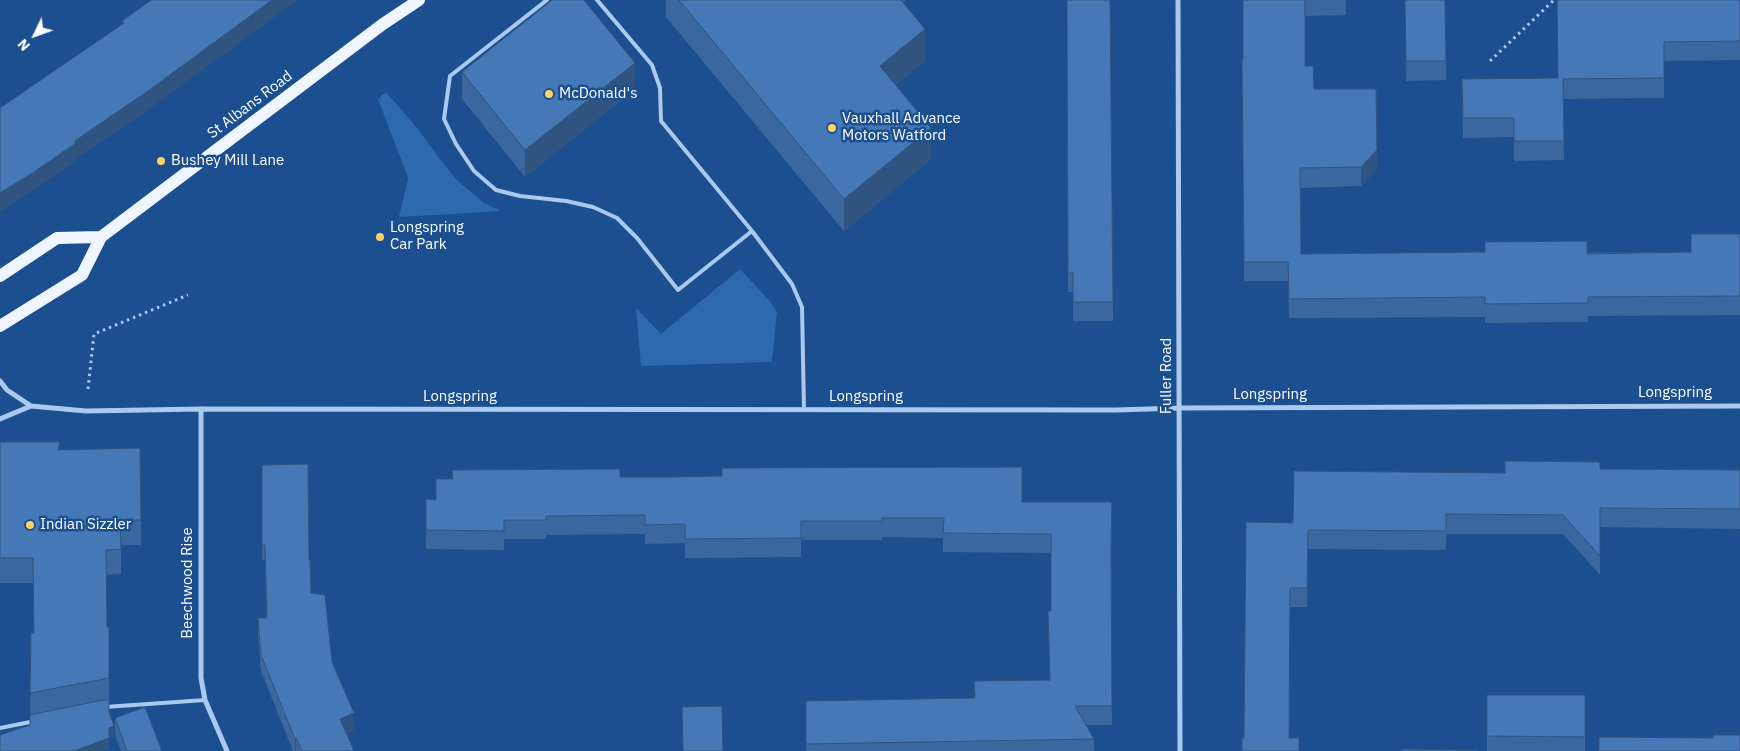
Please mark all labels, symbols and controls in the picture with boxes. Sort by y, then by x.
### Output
north arrow [10,10,60,60]
text: N [14,35,34,55]
street label: St Albans Road [204,67,296,143]
place label: McDonald's [559,85,637,103]
marker: McDonald's [543,88,555,100]
place label: Vauxhall Advance Motors Watford [842,110,961,145]
marker: Vauxhall Advance Motors Watford [826,122,838,134]
place label: Bushey Mill Lane [171,152,284,170]
marker: Bushey Mill Lane [155,155,167,167]
place label: Longspring Car Park [390,219,464,254]
marker: Longspring Car Park [374,231,386,243]
street label: Fuller Road [1158,338,1176,414]
street label: Longspring [1638,384,1712,402]
street label: Longspring [1233,386,1307,404]
street label: Longspring [423,388,497,406]
street label: Longspring [829,388,903,406]
place label: Indian Sizzler [40,516,131,534]
marker: Indian Sizzler [24,519,36,531]
street label: Beechwood Rise [179,527,197,639]

